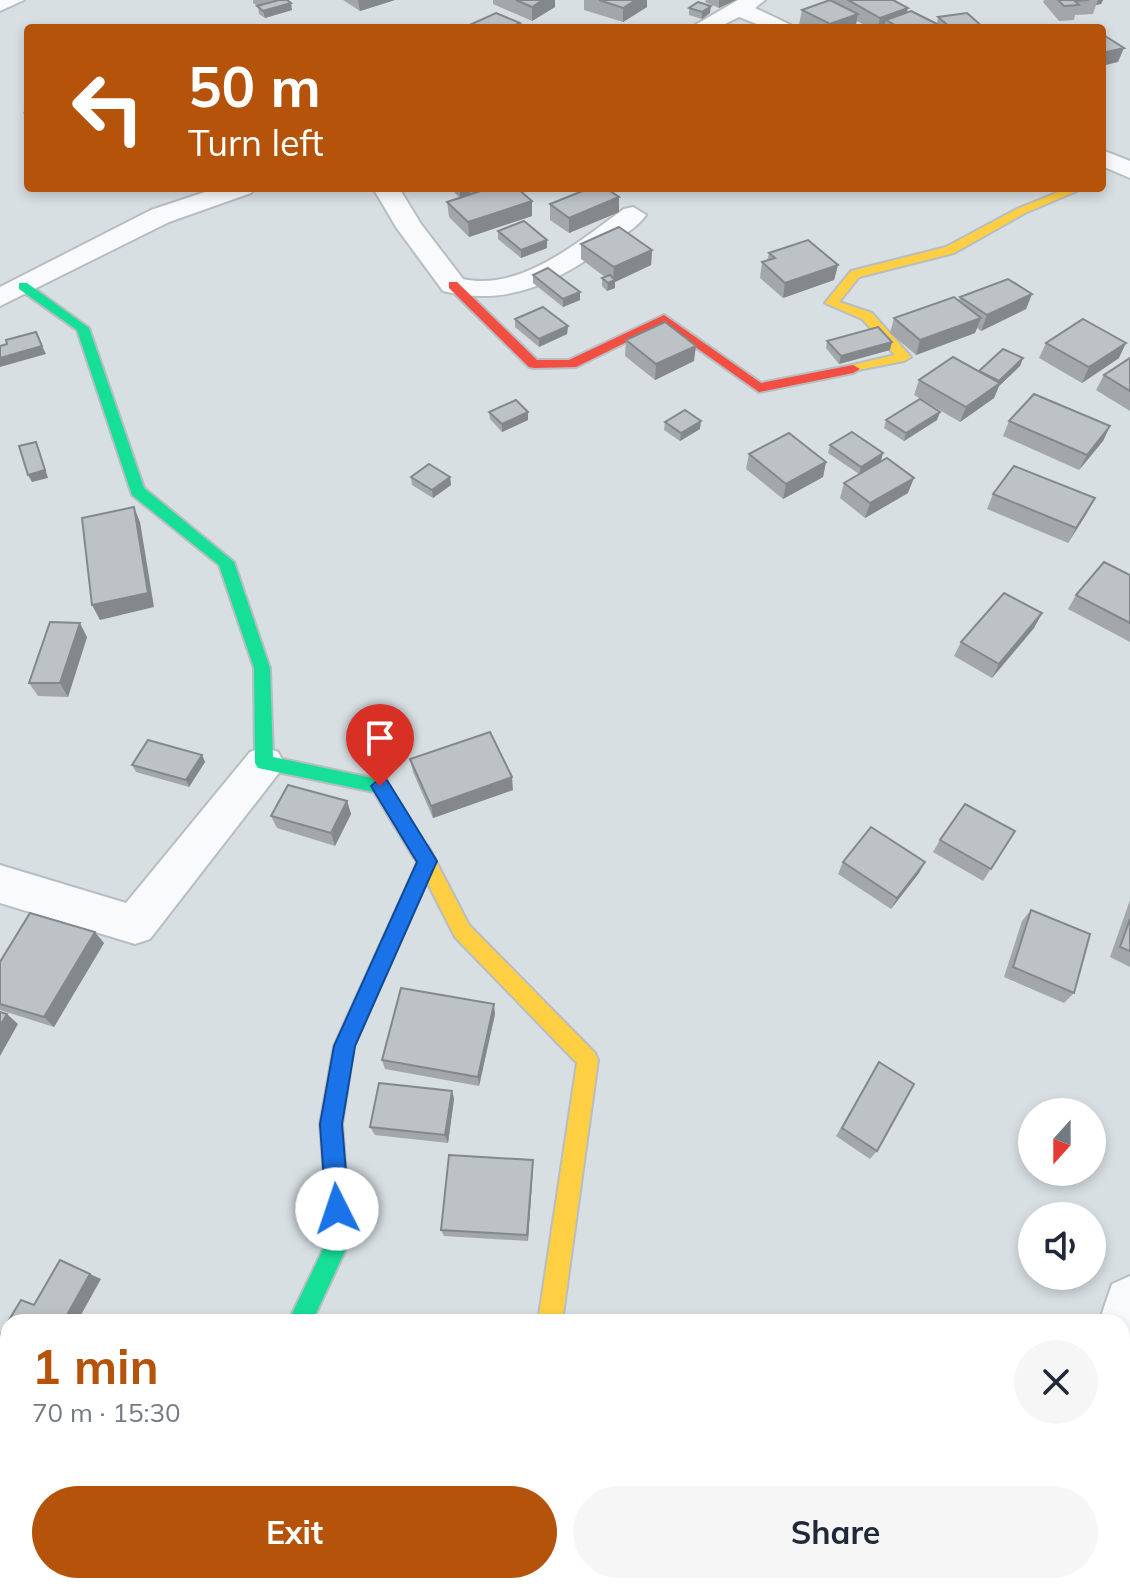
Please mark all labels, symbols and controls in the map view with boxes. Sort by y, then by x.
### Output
text: 50 m [188,51,321,121]
icon: left [56,56,160,160]
text: Turn left [188,120,324,165]
pin [346,704,414,786]
icon: arrive [358,716,402,760]
north arrow [1018,1098,1106,1186]
map controls [1018,1098,1106,1290]
position arrow [295,1167,379,1251]
button: sound [1018,1202,1106,1290]
text: 1 min [32,1336,159,1396]
button: close [1014,1340,1098,1424]
text: 70 m · 15:30 [32,1396,181,1429]
button: Exit [32,1486,557,1578]
button: Share [573,1486,1098,1578]

